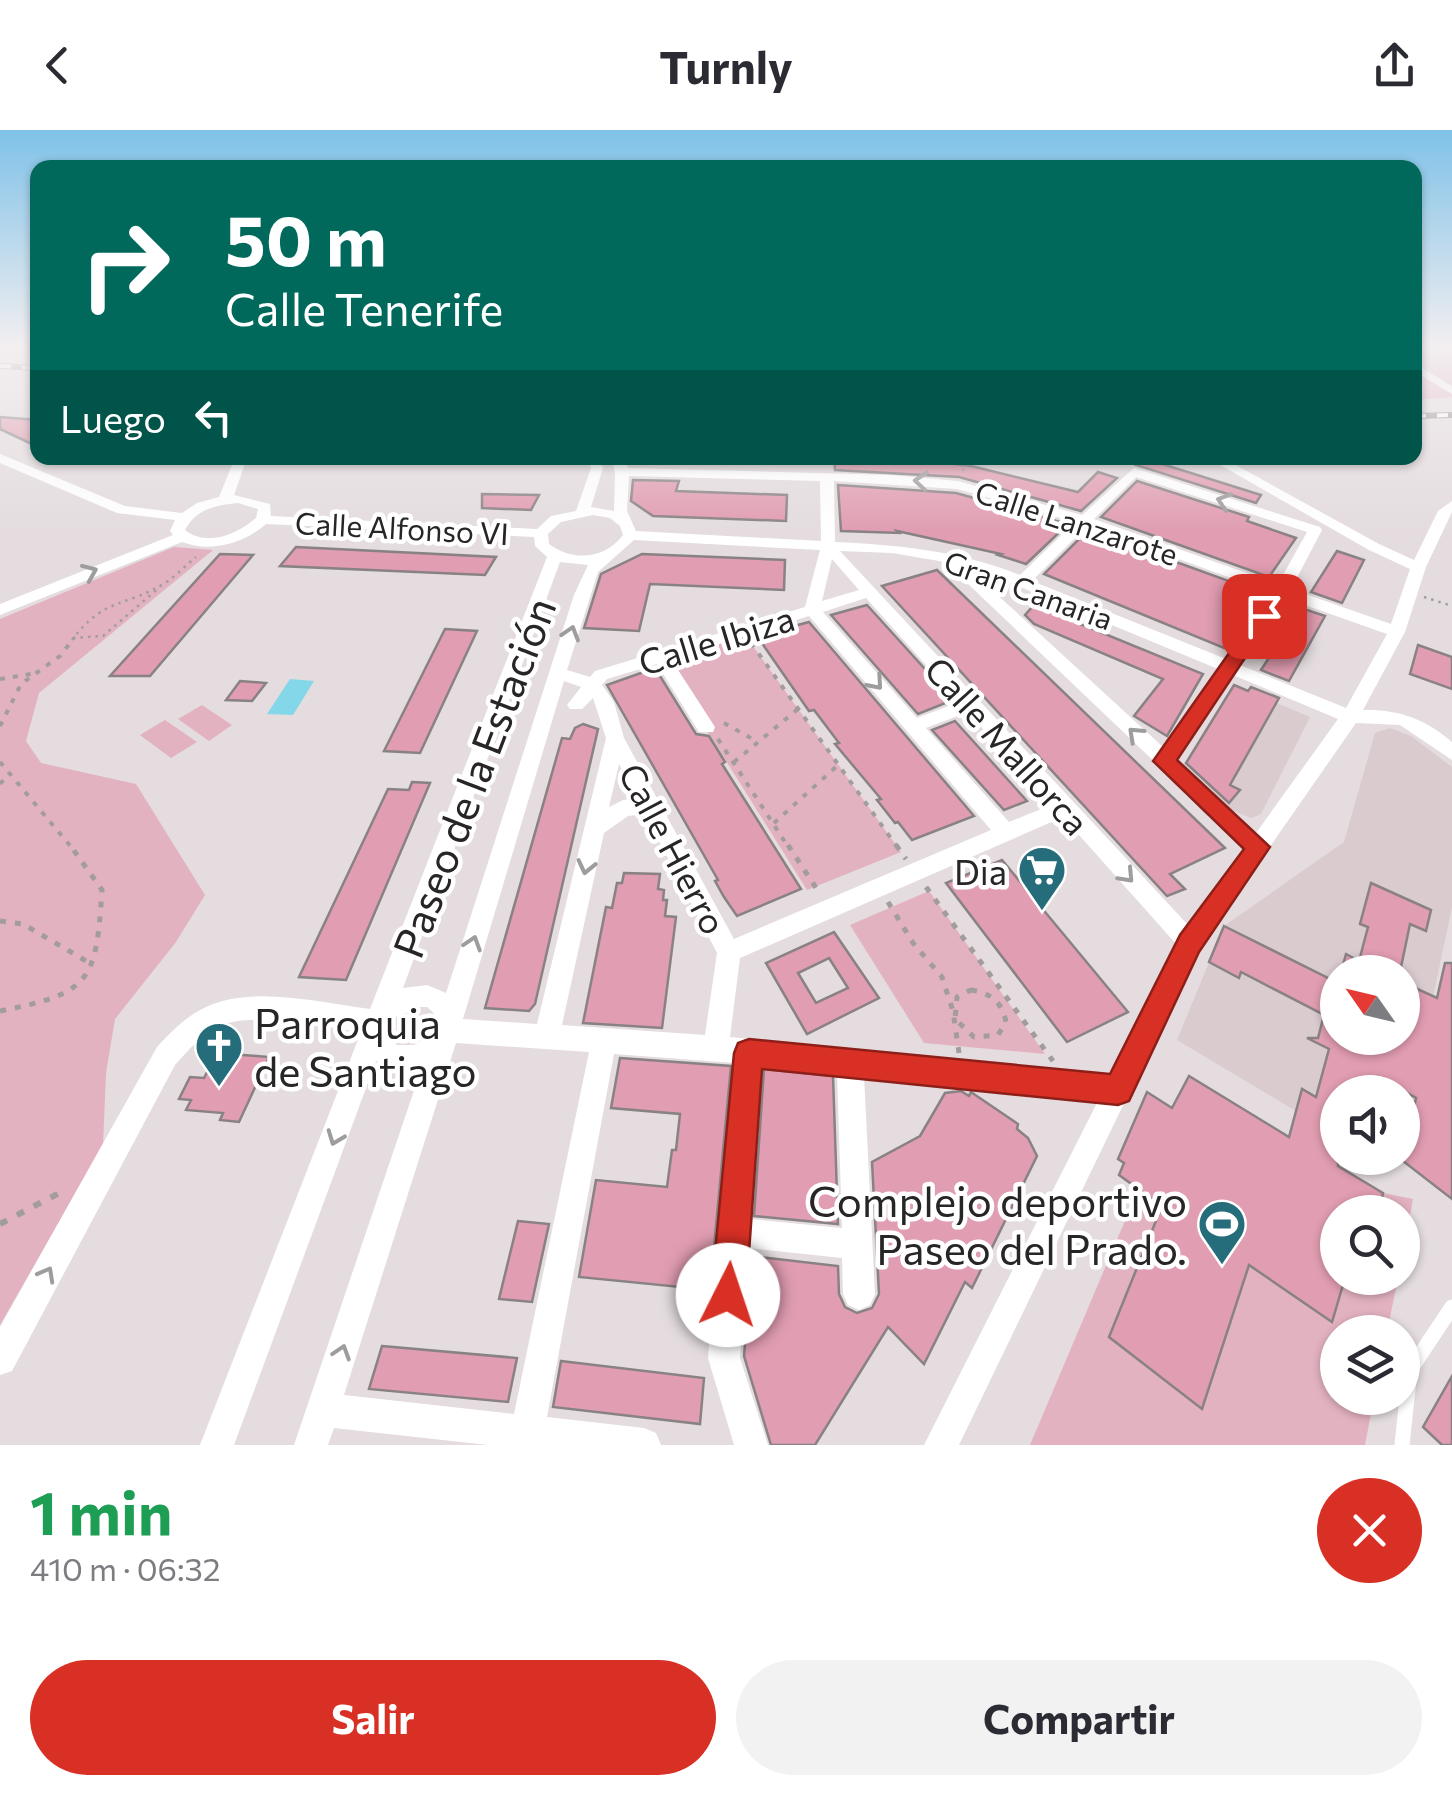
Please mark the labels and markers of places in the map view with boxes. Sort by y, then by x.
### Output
pin [1222,574,1307,659]
supermarket icon: Dia [1016,844,1068,912]
place label: Dia [954,849,1007,892]
place label: Parroquia de Santiago [254,996,477,1096]
church icon: Parroquia de Santiago [193,1020,245,1088]
place label: Complejo deportivo Paseo del Prado. [808,1174,1187,1274]
sports icon: Complejo deportivo Paseo del Prado. [1196,1198,1248,1266]

